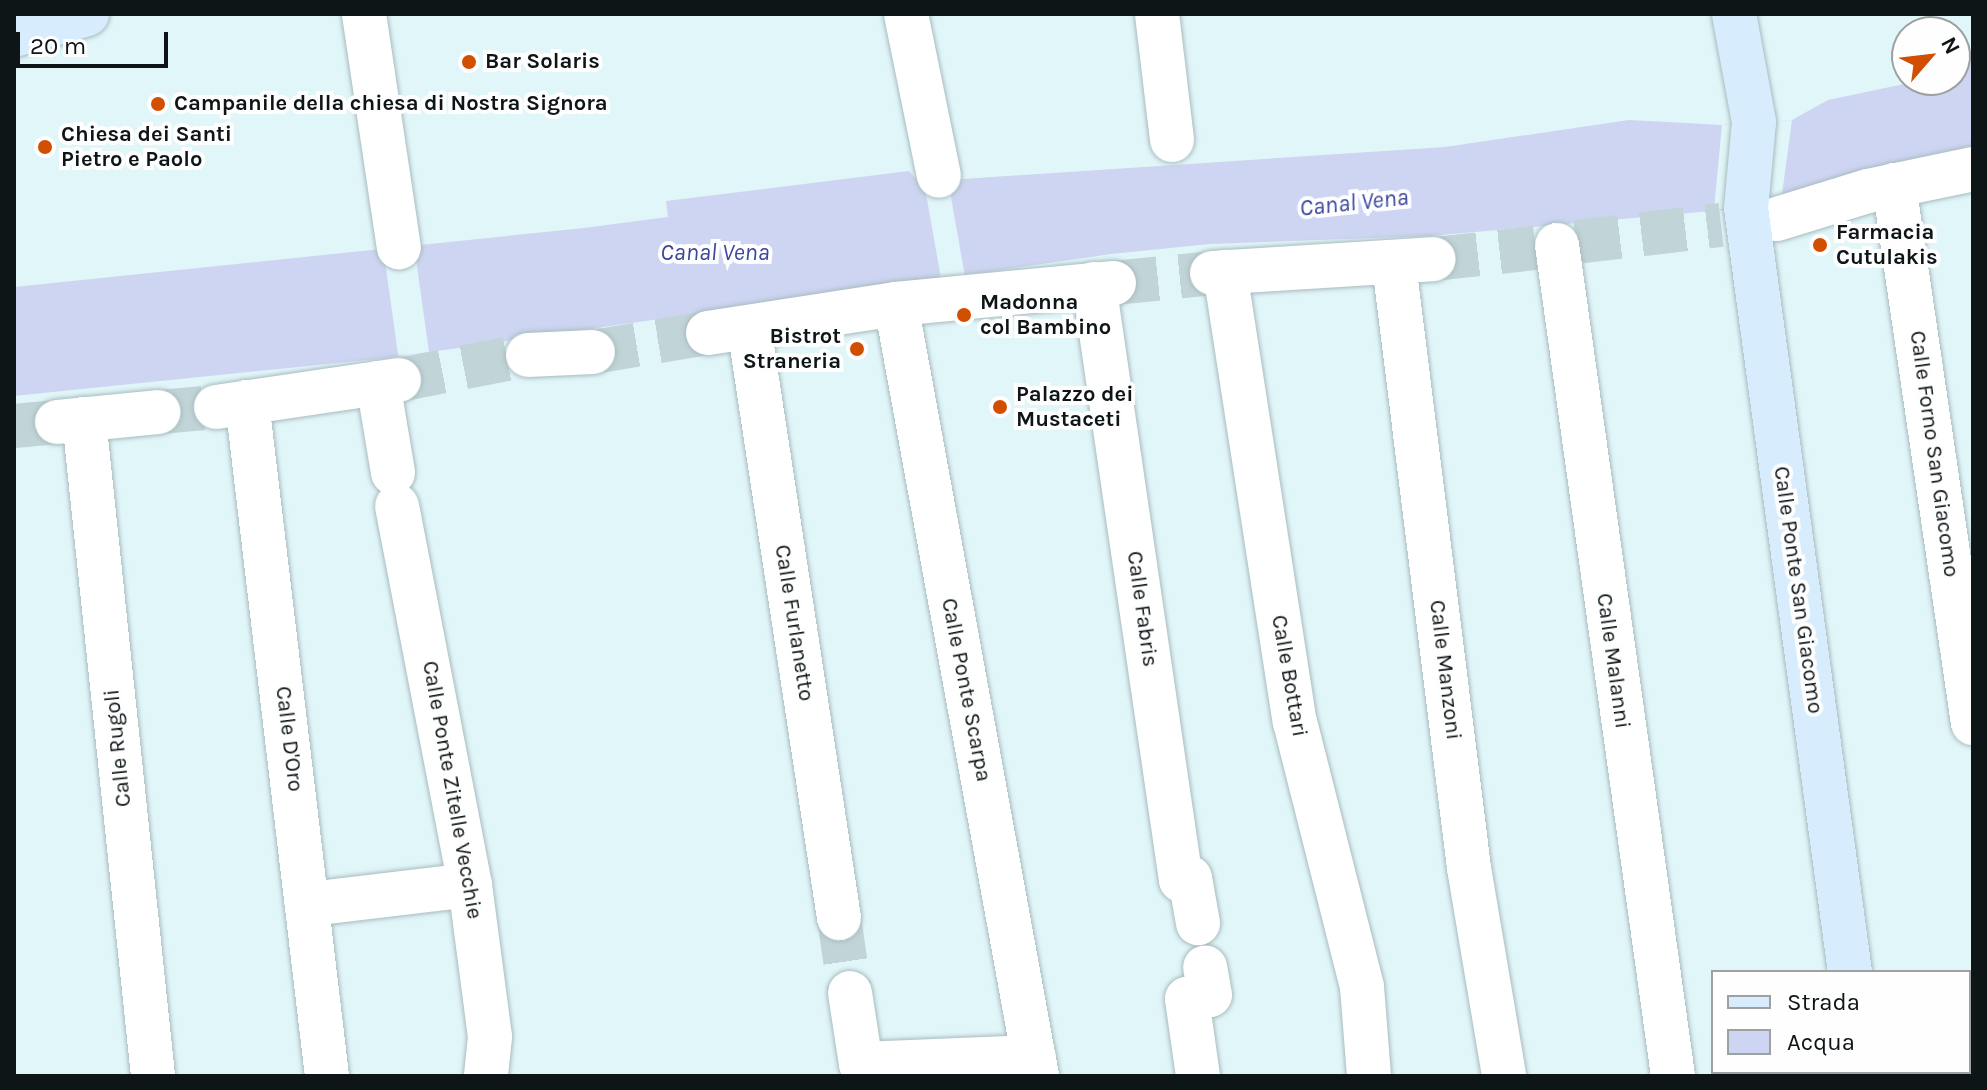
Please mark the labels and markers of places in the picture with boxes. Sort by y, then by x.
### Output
place label: Bar Solaris [485,49,600,75]
marker: Bar Solaris [460,53,478,71]
place label: Campanile della chiesa di Nostra Signora [174,91,608,117]
marker: Campanile della chiesa di Nostra Signora [149,95,167,113]
place label: Chiesa dei Santi Pietro e Paolo [61,121,232,172]
marker: Chiesa dei Santi Pietro e Paolo [36,138,54,156]
place label: Farmacia Cutulakis [1836,219,1938,270]
marker: Farmacia Cutulakis [1811,236,1829,254]
place label: Madonna col Bambino [980,289,1111,340]
marker: Madonna col Bambino [955,306,973,324]
place label: Bistrot Straneria [743,323,841,374]
marker: Bistrot Straneria [848,340,866,358]
place label: Palazzo dei Mustaceti [1016,381,1133,432]
marker: Palazzo dei Mustaceti [991,398,1009,416]

